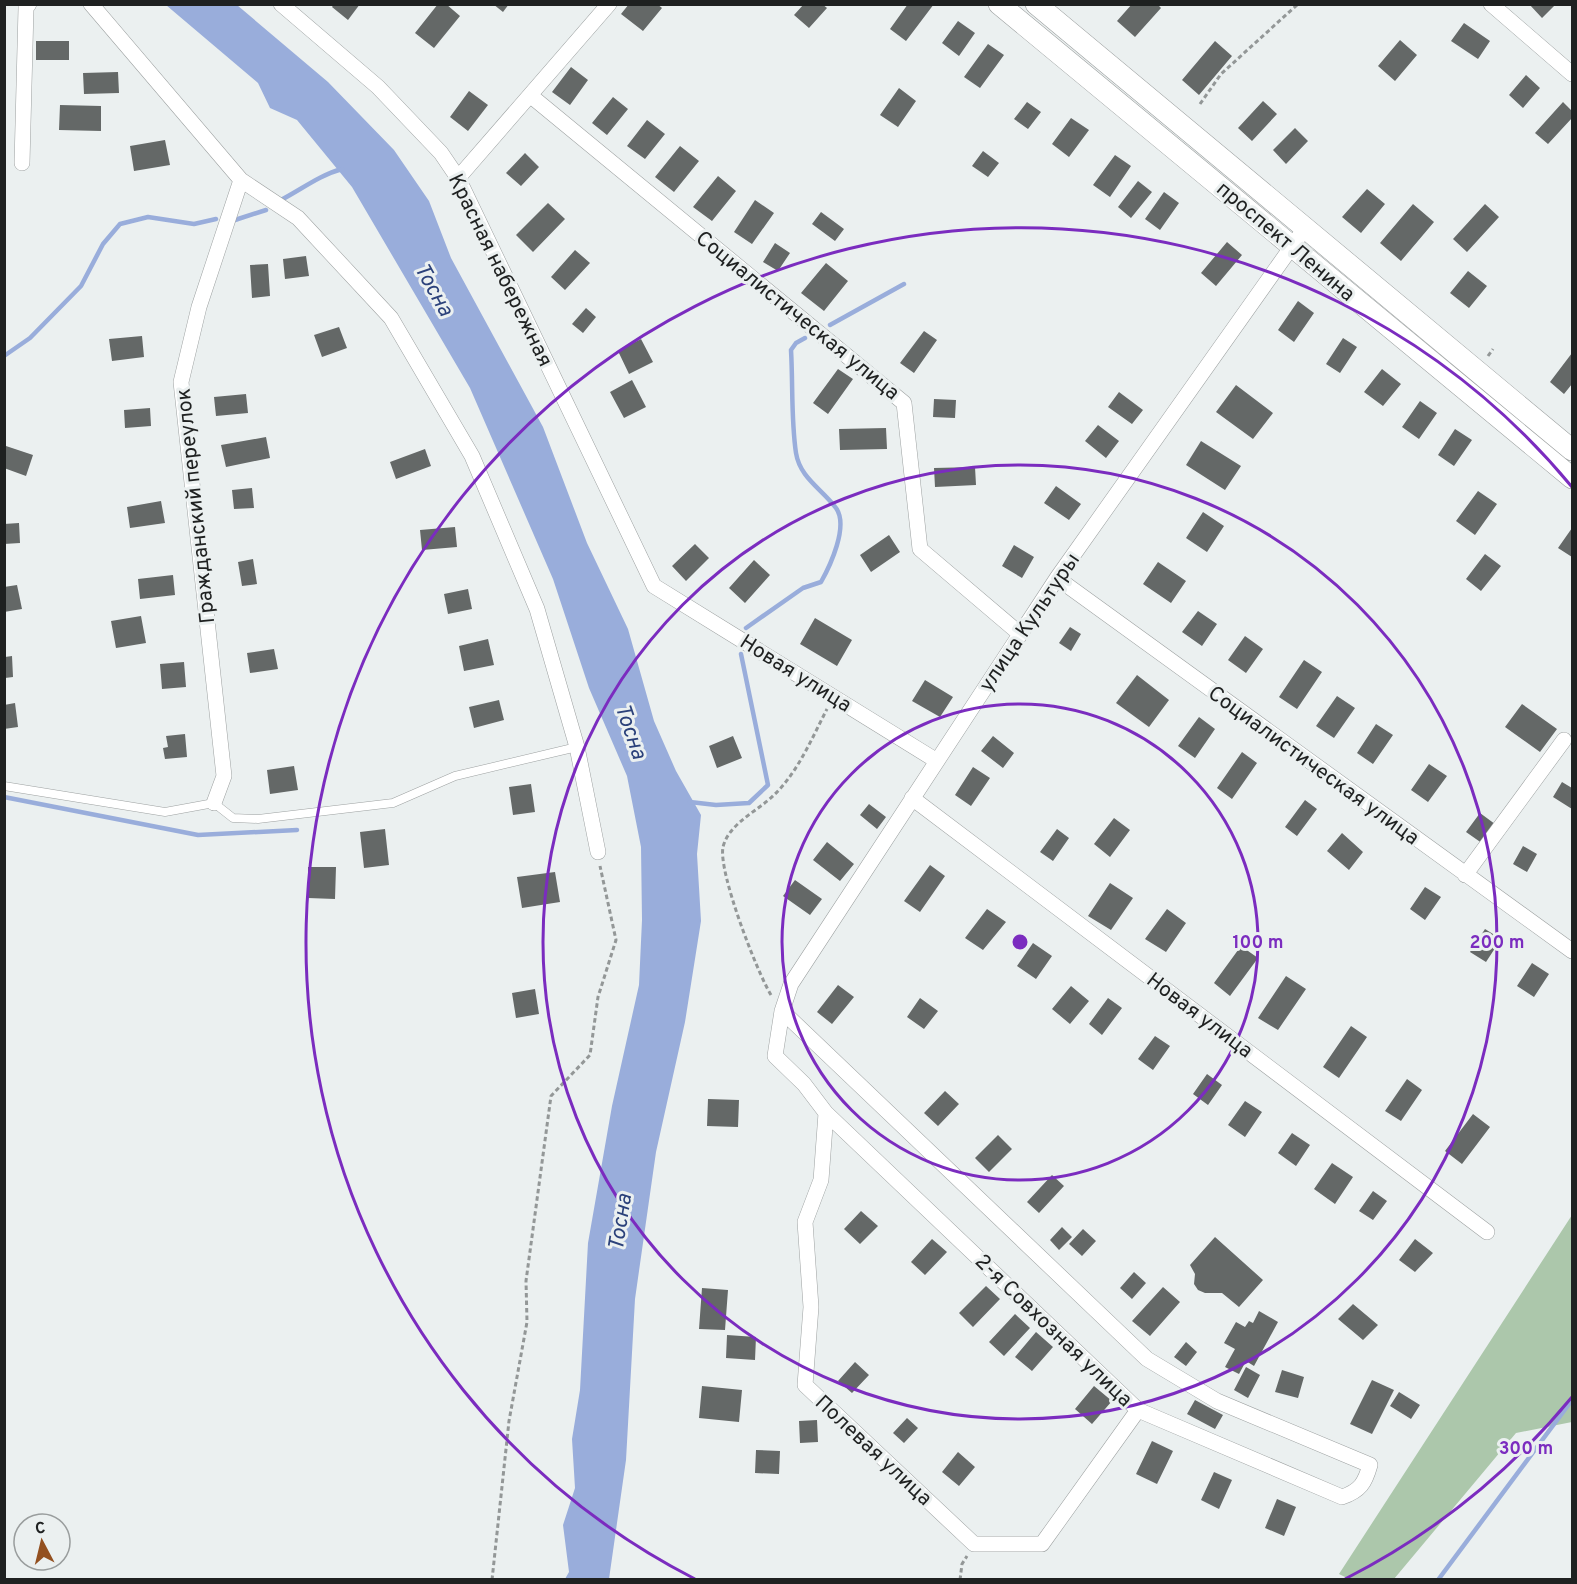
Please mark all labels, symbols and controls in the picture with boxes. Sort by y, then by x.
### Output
street label: Красная набережная [441,170,558,372]
street label: проспект Ленина [1210,176,1360,308]
street label: Социалистическая улица [689,225,905,407]
water label: Тосна [407,259,459,322]
street label: Гражданский переулок [171,387,222,625]
street label: улица Культуры [974,548,1087,698]
street label: Новая улица [734,629,856,719]
street label: Социалистическая улица [1202,680,1424,852]
water label: Тосна [608,700,652,764]
centre of rings [1010,932,1030,952]
text: 100 m [1232,932,1284,955]
text: 200 m [1469,932,1525,955]
street label: Новая улица [1140,967,1258,1065]
water label: Тосна [604,1191,639,1253]
street label: 2-я Совхозная улица [968,1249,1138,1413]
street label: Полевая улица [809,1390,937,1512]
text: 300 m [1499,1438,1553,1461]
north arrow [12,1512,72,1572]
text: С [34,1519,47,1540]

